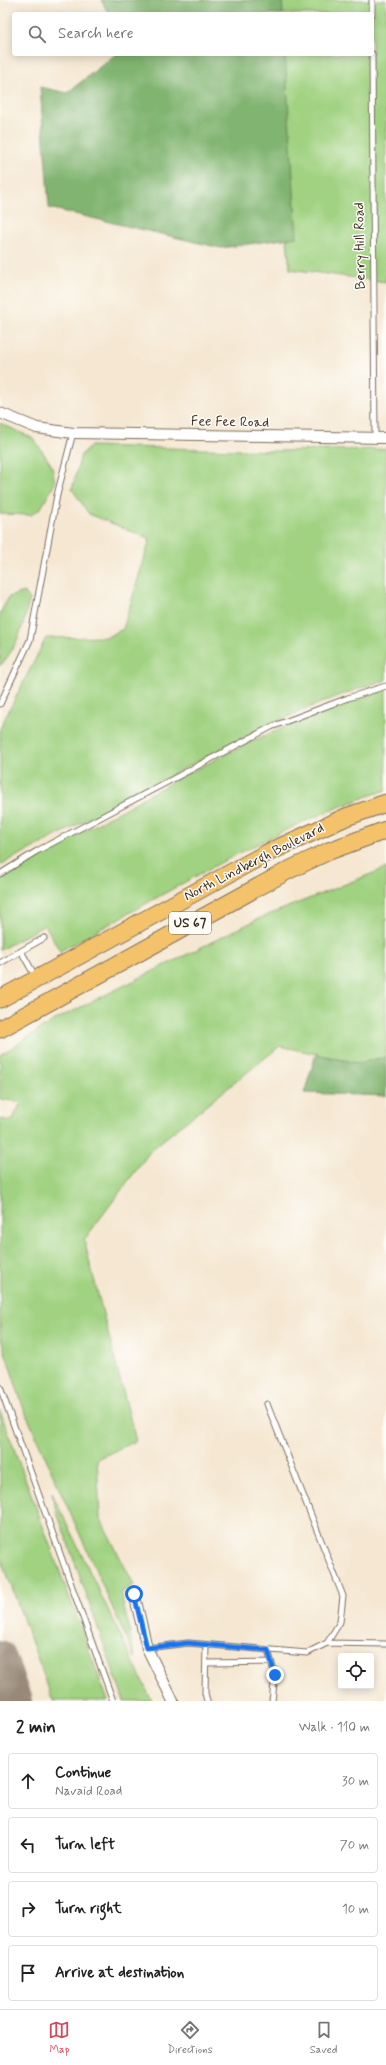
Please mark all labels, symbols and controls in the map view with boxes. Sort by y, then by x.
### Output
search box [12,12,374,56]
icon: search [26,23,48,45]
text: Search here [58,24,134,44]
street label: Berry Hill Road [350,202,370,290]
street label: Fee Fee Road [191,412,269,432]
street label: North Lindbergh Boulevard [181,819,328,907]
road number: US 67 [169,912,211,934]
route start [125,1585,143,1603]
map controls [338,1653,374,1689]
button: locate [338,1653,374,1689]
route end [266,1666,284,1684]
text: 2 min [16,1716,56,1738]
text: Walk · 110 m [299,1719,370,1736]
text: Continue [55,1763,111,1783]
icon: ahead [17,1770,39,1792]
text: 30 m [342,1773,369,1790]
text: Navaid Road [55,1783,122,1800]
icon: left [17,1834,39,1856]
text: Turn left [55,1835,115,1855]
text: 70 m [340,1837,369,1854]
icon: right [17,1898,39,1920]
text: Turn right [55,1899,122,1919]
text: 10 m [342,1901,369,1918]
icon: arrive [17,1962,39,1984]
text: Arrive at destination [55,1963,184,1983]
tab: Map [48,2019,70,2057]
tab: Directions [167,2019,213,2057]
tab: Saved [310,2019,337,2057]

